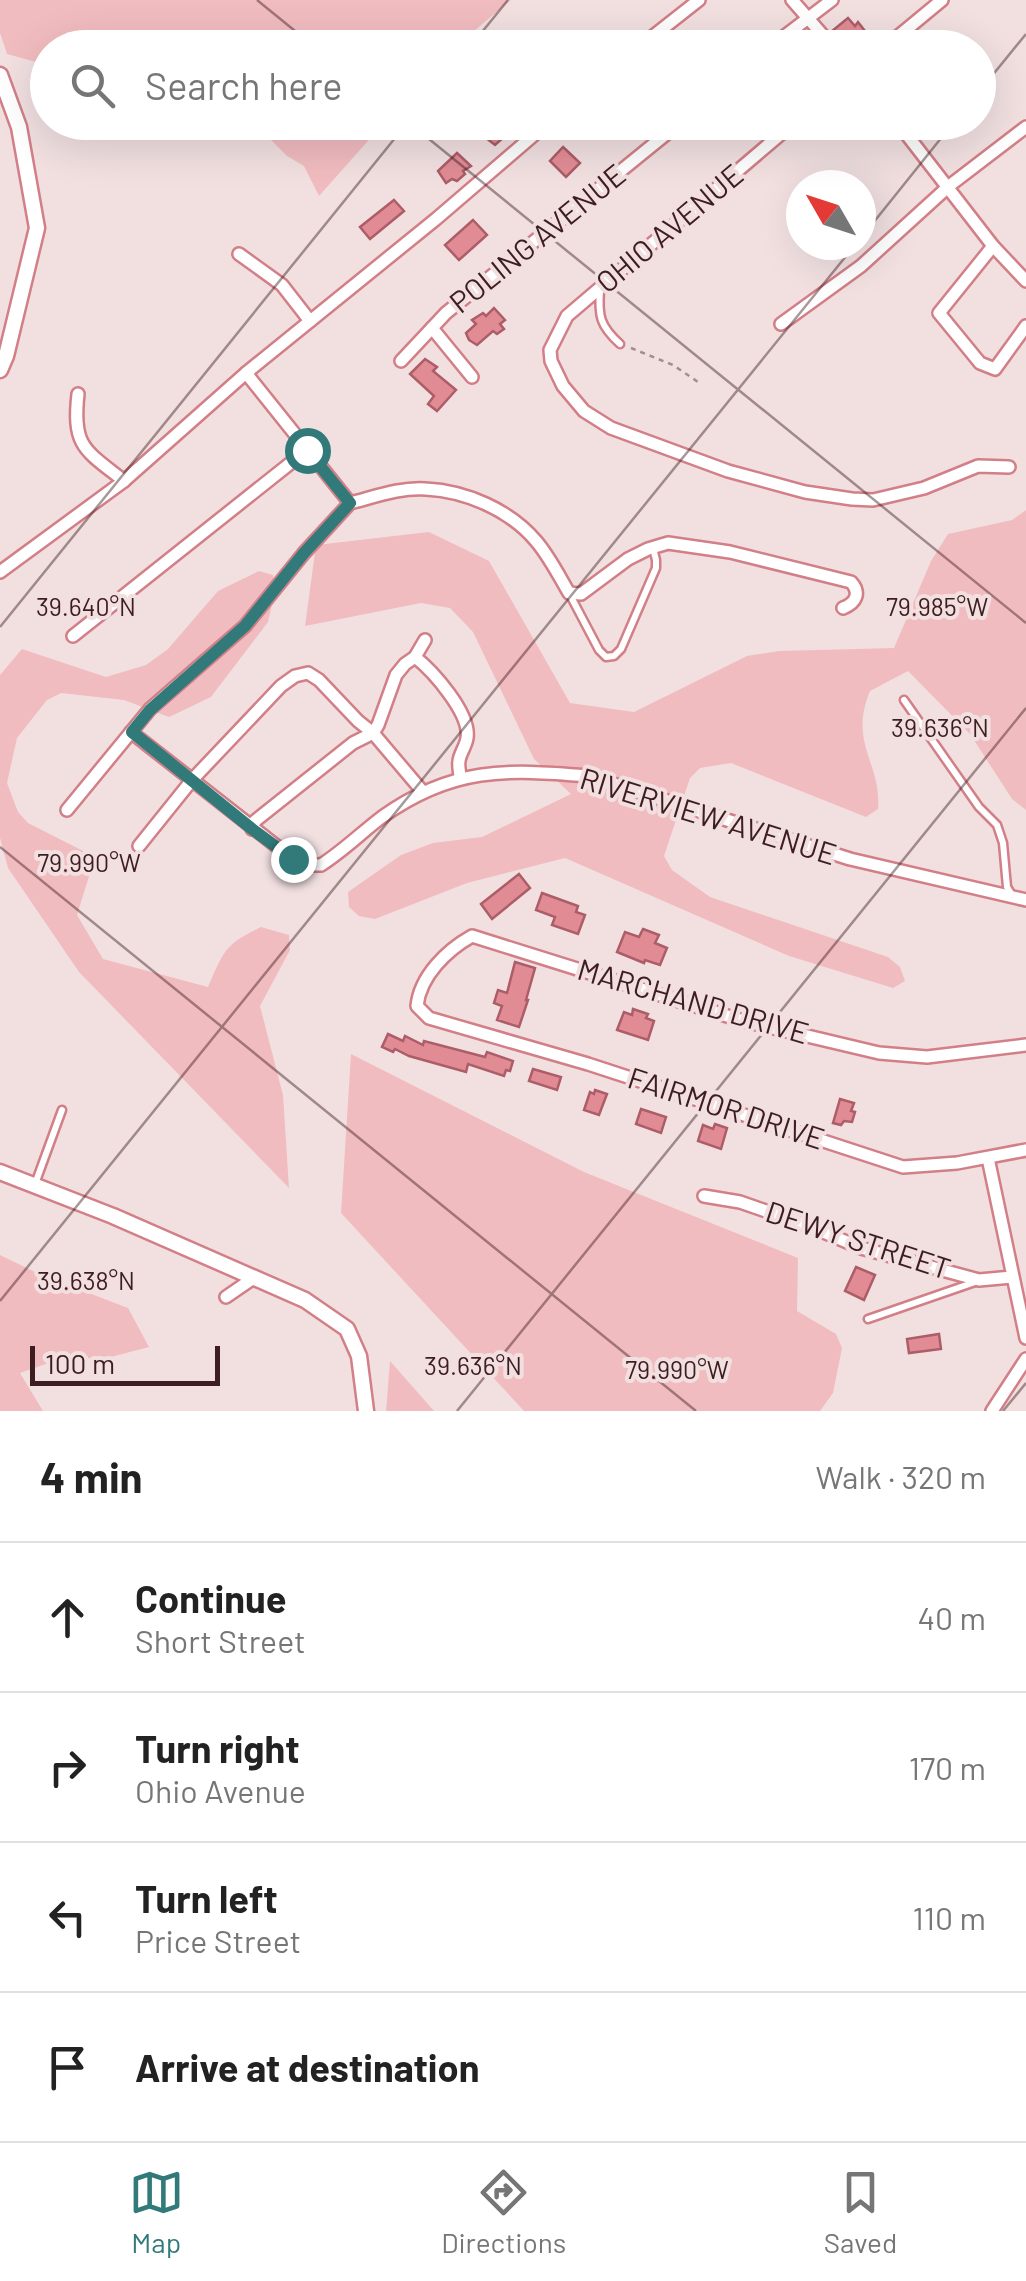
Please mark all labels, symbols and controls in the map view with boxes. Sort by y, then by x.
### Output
search box [30,30,996,140]
icon: search [65,58,120,113]
text: Search here [145,62,343,108]
street label: POLING AVENUE [442,156,632,319]
street label: OHIO AVENUE [588,156,750,299]
north arrow [786,170,876,260]
route start [285,428,331,474]
text: 39.640°N [36,591,136,621]
text: 79.985°W [886,591,988,621]
text: 39.636°N [891,712,989,742]
street label: RIVERVIEW AVENUE [576,759,841,871]
route end [271,837,317,883]
text: 79.990°W [37,847,141,877]
street label: MARCHAND DRIVE [574,950,813,1050]
street label: FAIRMOR DRIVE [624,1058,829,1156]
street label: DEWY STREET [762,1192,956,1286]
text: 39.638°N [37,1265,135,1295]
scale bar [30,1341,220,1386]
text: 100 m [45,1346,115,1380]
text: 39.636°N [424,1350,522,1380]
text: 79.990°W [625,1354,729,1384]
text: 4 min [40,1451,143,1501]
text: Walk · 320 m [816,1457,986,1495]
text: Continue [135,1575,286,1621]
icon: ahead [40,1590,95,1645]
text: 40 m [917,1598,986,1636]
text: Short Street [135,1621,306,1659]
text: Turn right [135,1725,300,1771]
icon: right [40,1740,95,1795]
text: 170 m [909,1748,986,1786]
text: Ohio Avenue [135,1771,306,1809]
text: Turn left [135,1875,278,1921]
icon: left [40,1890,95,1945]
text: 110 m [913,1898,986,1936]
text: Price Street [135,1921,301,1959]
icon: arrive [40,2040,95,2095]
text: Arrive at destination [135,2044,480,2090]
tab: Map [129,2165,184,2259]
tab: Directions [441,2165,566,2259]
tab: Saved [824,2165,897,2259]

